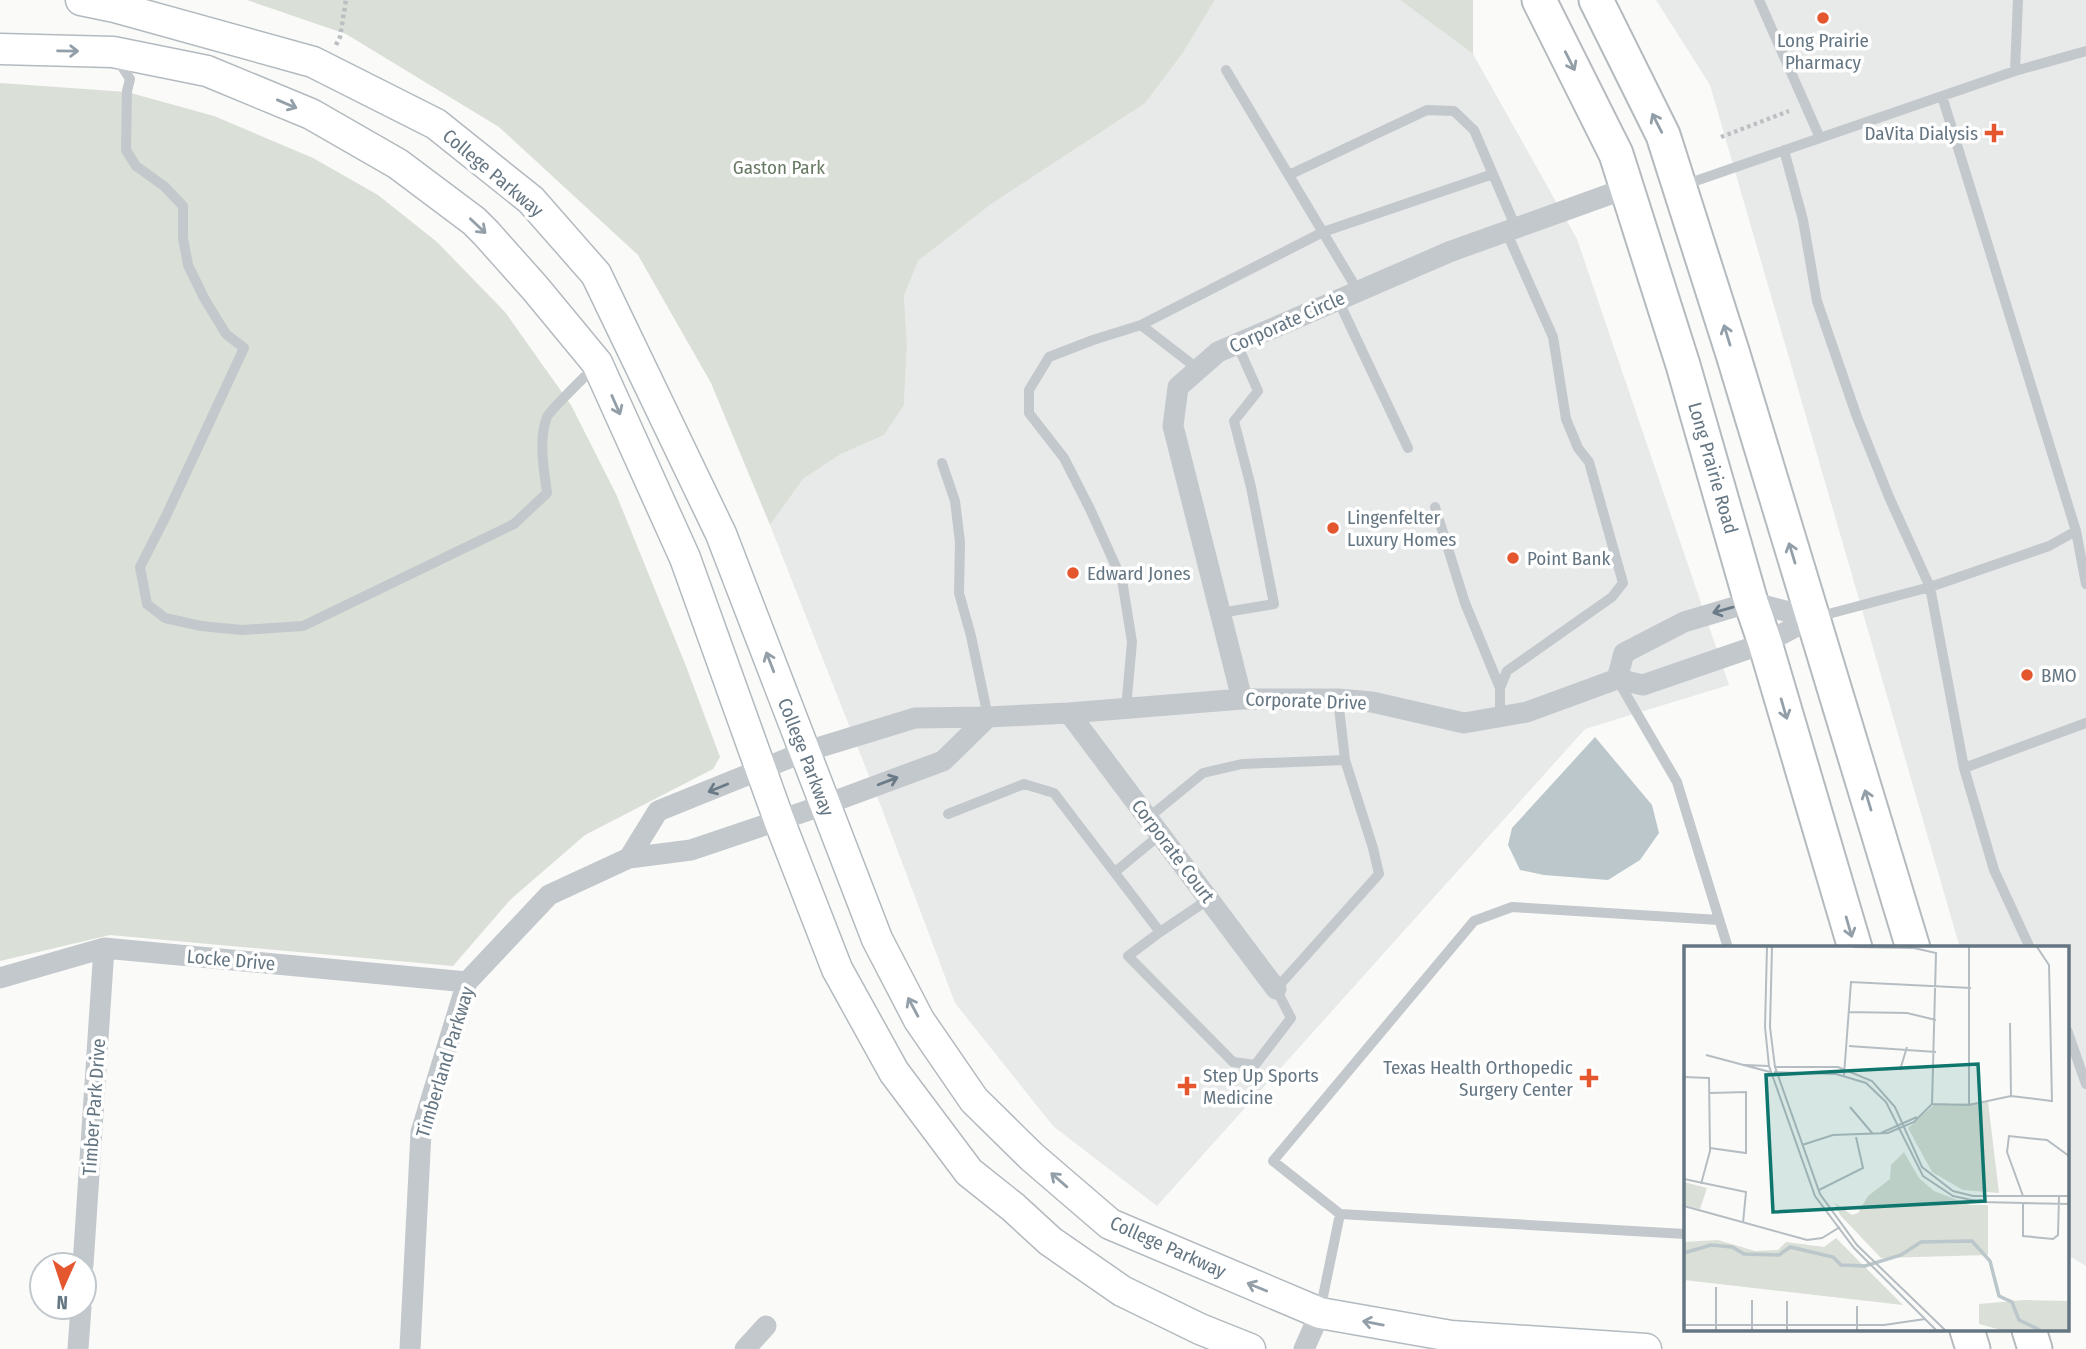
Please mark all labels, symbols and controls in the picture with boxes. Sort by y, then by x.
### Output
marker: Long Prairie Pharmacy [1815,10,1831,26]
place label: Long Prairie Pharmacy [1777,29,1869,74]
one-way arrow [56,44,79,58]
one-way arrow [1563,50,1577,71]
one-way arrow [276,98,297,111]
one-way arrow [1650,113,1664,133]
place label: DaVita Dialysis [1864,122,1978,145]
marker: DaVita Dialysis [1984,123,2004,143]
street label: College Parkway [438,124,548,222]
park label: Gaston Park [733,156,825,179]
one-way arrow [469,218,487,234]
street label: Corporate Circle [1226,286,1348,358]
one-way arrow [1719,324,1732,346]
one-way arrow [610,394,623,415]
street label: Long Prairie Road [1683,400,1743,536]
place label: Lingenfelter Luxury Homes [1347,506,1456,551]
marker: Lingenfelter Luxury Homes [1325,520,1341,536]
one-way arrow [1785,542,1798,564]
place label: Point Bank [1527,547,1611,570]
marker: Point Bank [1505,550,1521,566]
place label: Edward Jones [1087,562,1191,585]
marker: Edward Jones [1065,565,1081,581]
one-way arrow [1712,605,1734,618]
one-way arrow [762,651,775,673]
place label: BMO [2041,664,2077,687]
marker: BMO [2019,667,2035,683]
street label: Corporate Drive [1245,687,1367,715]
street label: College Parkway [773,695,839,820]
one-way arrow [1779,698,1792,720]
one-way arrow [877,774,899,787]
one-way arrow [708,782,730,795]
one-way arrow [1860,789,1873,811]
street label: Corporate Court [1127,795,1220,908]
one-way arrow [1843,916,1856,938]
street label: Locke Drive [186,945,276,975]
inset map [1684,946,2068,1332]
street label: Timberland Parkway [411,983,479,1140]
one-way arrow [906,998,920,1018]
street label: Timber Park Drive [78,1038,110,1176]
place label: Texas Health Orthopedic Surgery Center [1383,1056,1573,1101]
place label: Step Up Sports Medicine [1203,1064,1319,1109]
marker: Texas Health Orthopedic Surgery Center [1579,1068,1599,1088]
marker: Step Up Sports Medicine [1177,1076,1197,1096]
one-way arrow [1050,1172,1068,1188]
street label: College Parkway [1106,1211,1230,1283]
north arrow [28,1251,98,1321]
one-way arrow [1247,1280,1268,1293]
text: N [56,1291,68,1314]
one-way arrow [1363,1316,1385,1330]

